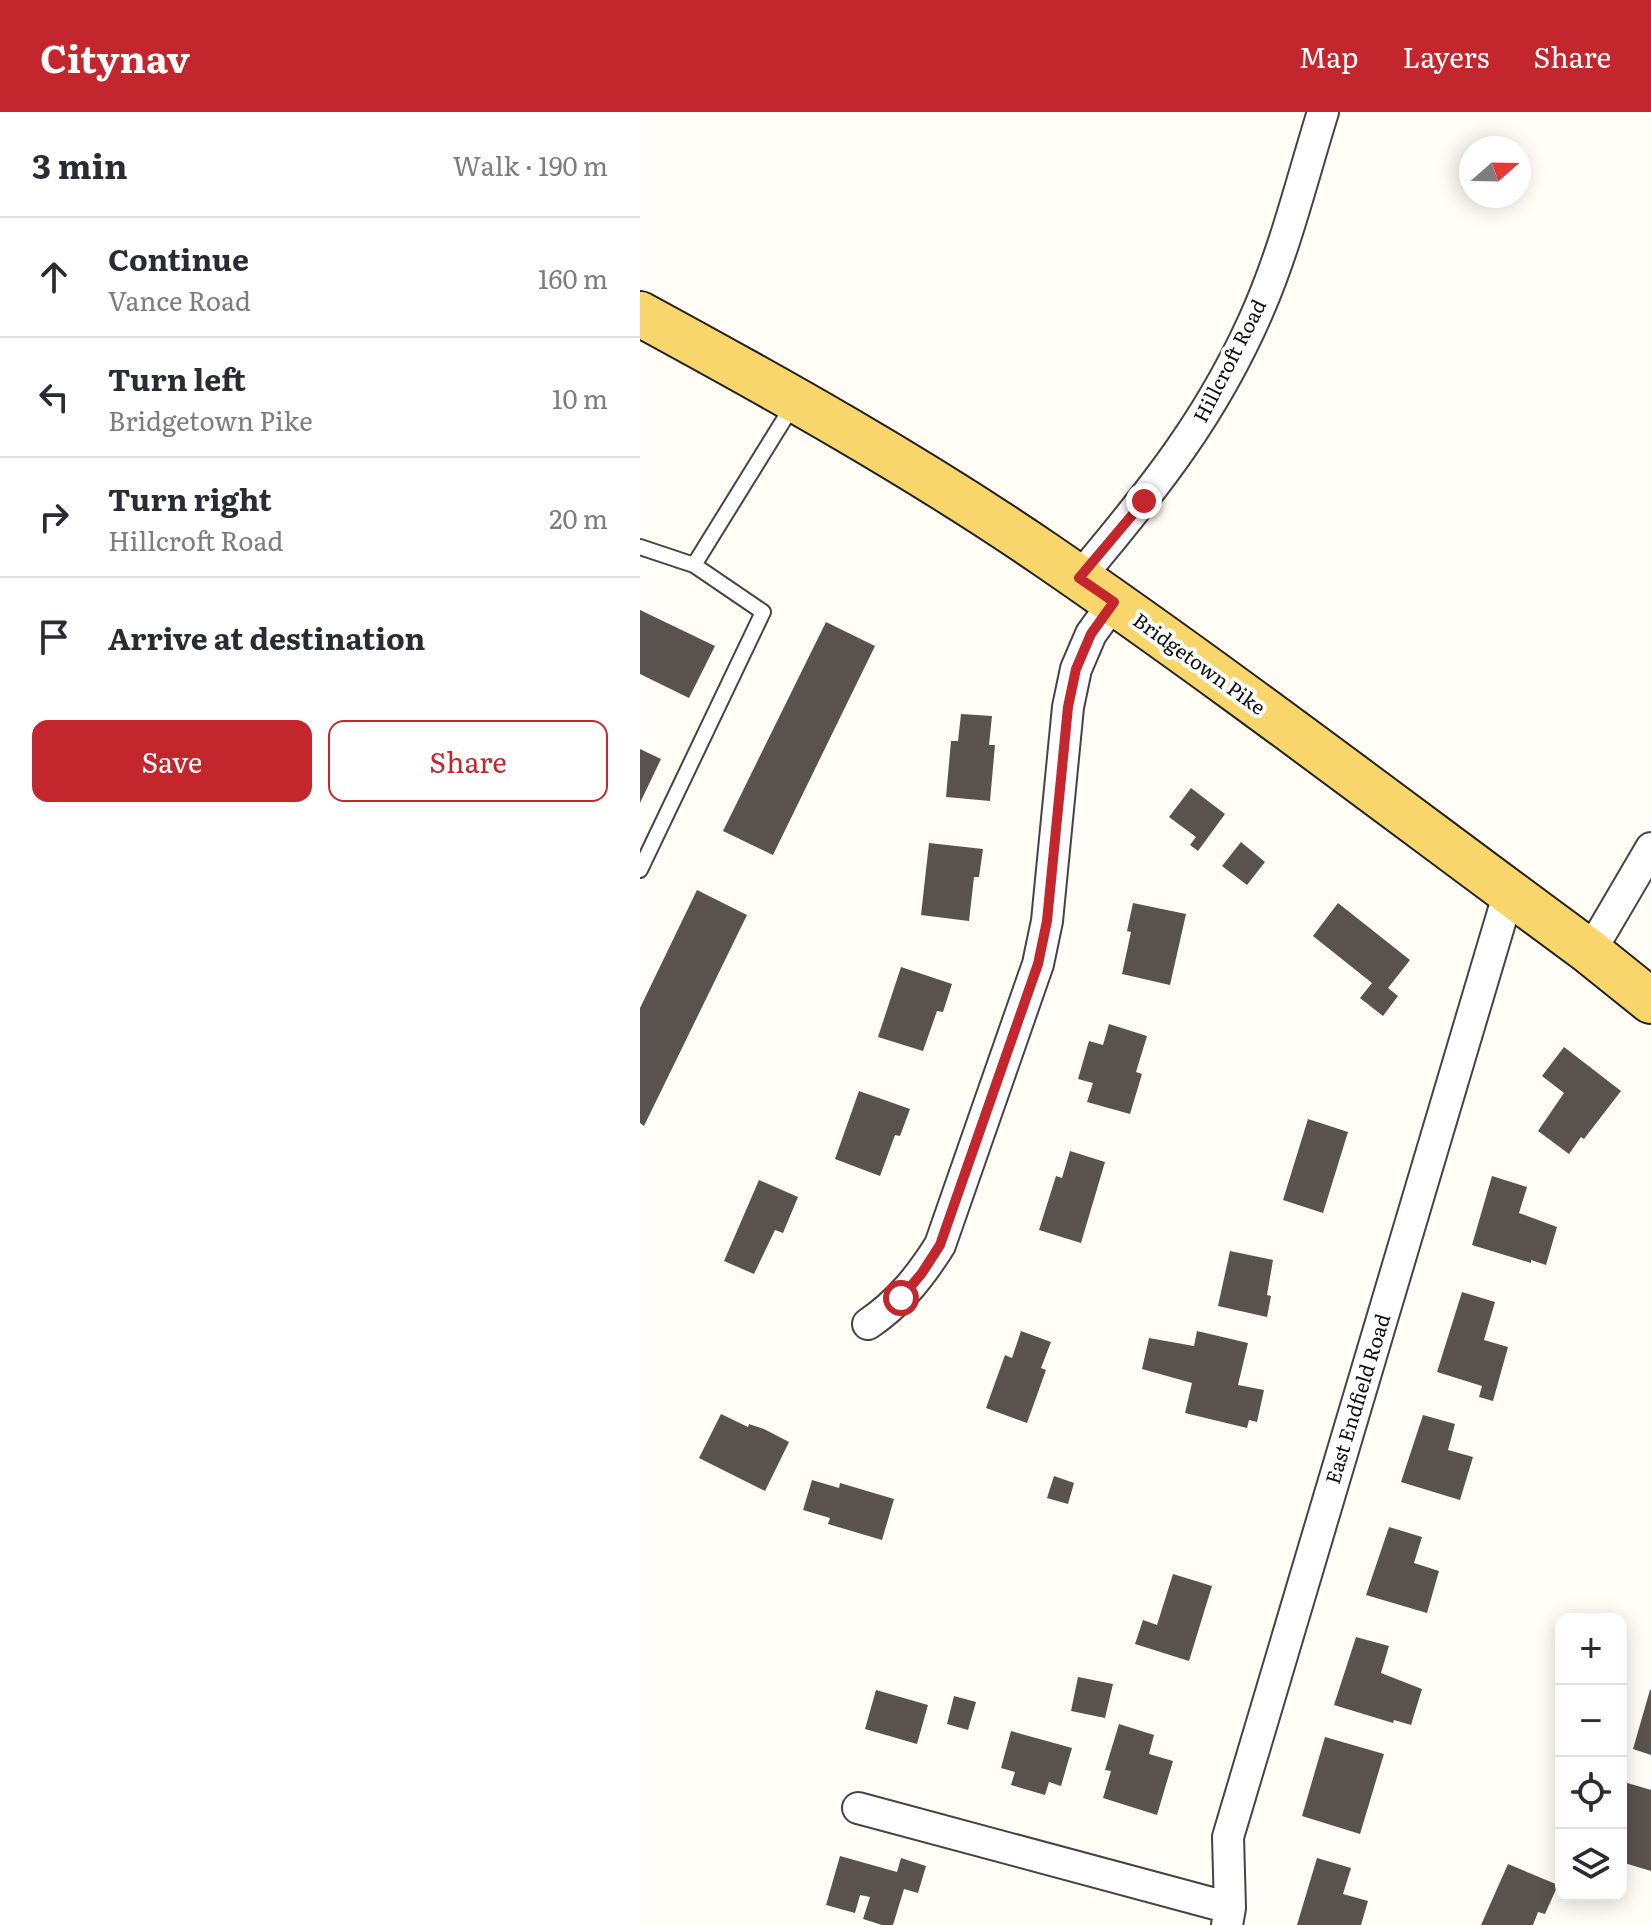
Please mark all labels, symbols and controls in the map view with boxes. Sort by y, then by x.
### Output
text: Citynav [40,28,190,85]
text: Map [1299,35,1358,77]
text: Layers [1402,35,1489,77]
text: Share [1533,35,1611,77]
north arrow [1459,136,1531,208]
text: 3 min [32,139,128,189]
text: Walk · 190 m [453,145,608,184]
text: Continue [108,236,249,280]
icon: ahead [32,255,76,299]
text: 160 m [538,258,608,297]
text: Vance Road [108,280,251,319]
street label: Hillcroft Road [1184,293,1272,427]
text: Turn left [108,356,246,400]
icon: left [32,375,76,419]
text: 10 m [552,378,608,417]
text: Bridgetown Pike [108,400,313,439]
text: Turn right [108,476,272,520]
route end [1126,483,1162,519]
icon: right [32,495,76,539]
text: 20 m [549,498,608,537]
text: Hillcroft Road [108,520,283,559]
street label: Bridgetown Pike [1128,604,1273,721]
icon: arrive [32,615,76,659]
text: Arrive at destination [108,615,425,659]
button: Save [32,720,312,802]
button: Share [328,720,608,802]
route start [883,1280,919,1316]
street label: East Endfield Road [1316,1310,1396,1487]
map controls [1555,1613,1627,1901]
button: + [1555,1613,1627,1685]
button: − [1555,1685,1627,1757]
button: locate [1555,1757,1627,1829]
button: layers [1555,1829,1627,1901]

